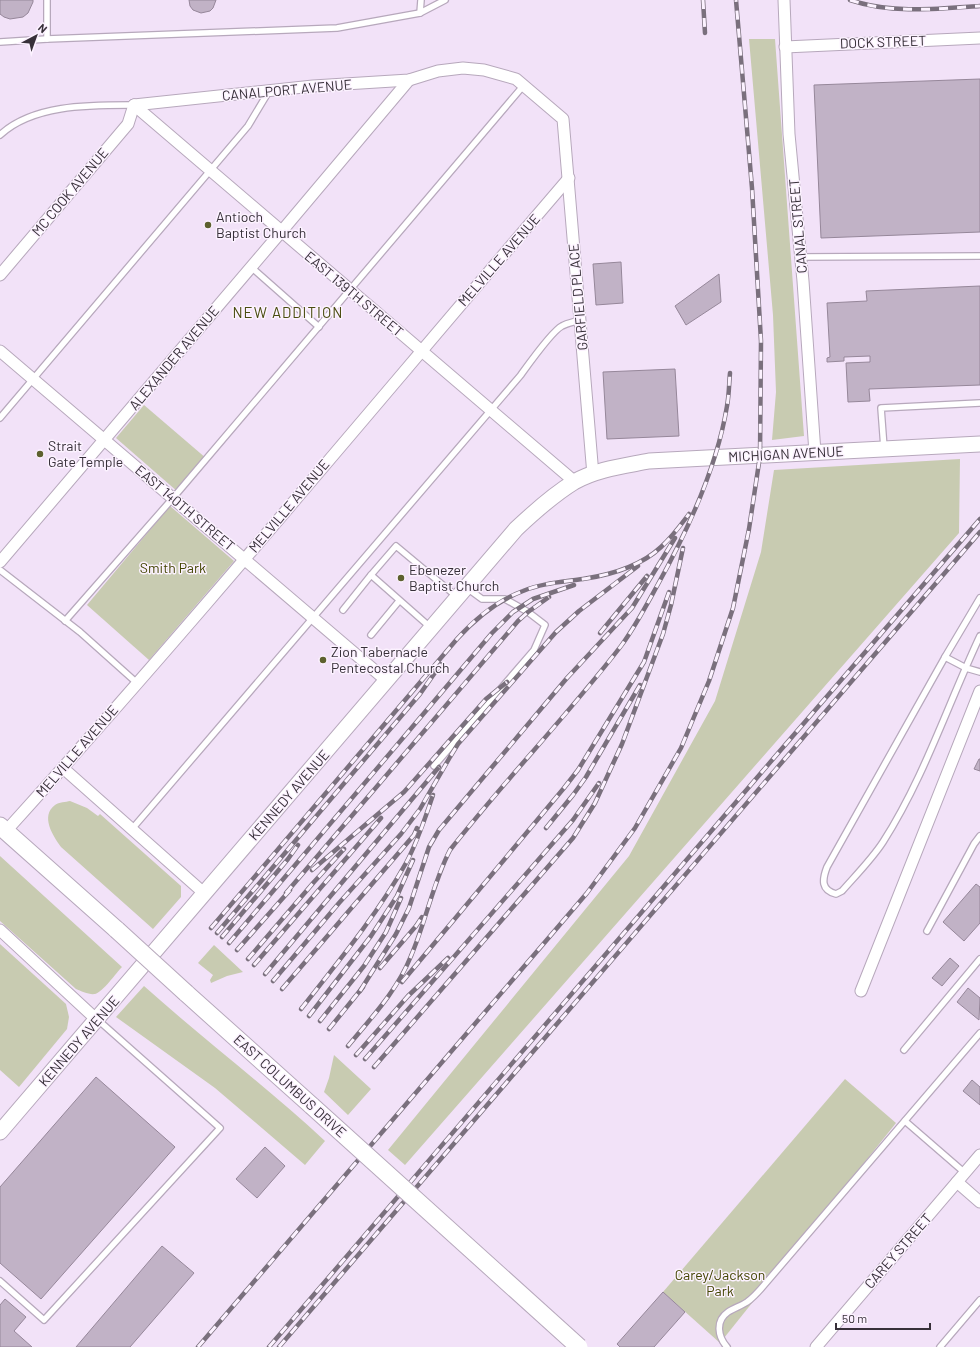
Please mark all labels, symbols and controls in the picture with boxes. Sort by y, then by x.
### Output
north arrow [16,16,56,56]
text: N [36,21,50,35]
street label: DOCK STREET [839,31,927,52]
street label: CANALPORT AVENUE [221,75,353,104]
street label: MC COOK AVENUE [28,144,111,239]
street label: CANAL STREET [785,178,810,274]
place label: Antioch Baptist Church [216,208,306,241]
street label: MELVILLE AVENUE [454,210,543,309]
marker: Antioch Baptist Church [203,220,213,230]
street label: GARFIELD PLACE [564,243,591,351]
street label: EAST 139TH STREET [301,247,407,340]
street label: ALEXANDER AVENUE [125,302,222,413]
district label: NEW ADDITION [233,303,343,321]
place label: Strait Gate Temple [48,437,123,470]
street label: MICHIGAN AVENUE [728,442,844,465]
marker: Strait Gate Temple [35,449,45,459]
street label: MELVILLE AVENUE [245,456,333,556]
street label: EAST 140TH STREET [132,461,239,554]
park label: Smith Park [140,559,206,576]
place label: Ebenezer Baptist Church [409,561,499,594]
marker: Ebenezer Baptist Church [396,573,406,583]
place label: Zion Tabernacle Pentecostal Church [331,643,450,676]
marker: Zion Tabernacle Pentecostal Church [318,655,328,665]
street label: MELVILLE AVENUE [32,701,121,800]
street label: KENNEDY AVENUE [245,746,333,843]
street label: KENNEDY AVENUE [35,992,123,1089]
street label: EAST COLUMBUS DRIVE [231,1031,350,1141]
street label: CAREY STREET [860,1210,935,1292]
park label: Carey/Jackson Park [675,1266,765,1299]
scale bar [836,1305,930,1331]
text: 50 m [842,1311,867,1325]

